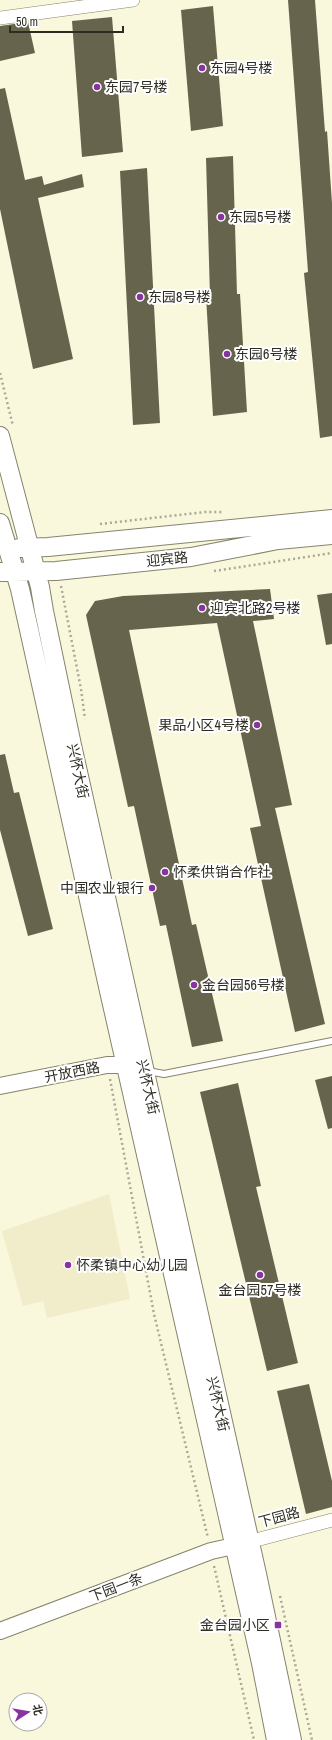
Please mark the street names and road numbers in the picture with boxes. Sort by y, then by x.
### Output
street label: 迎宾路 [145,548,189,570]
street label: 兴怀大街 [63,742,93,800]
street label: 开放西路 [43,1058,101,1086]
street label: 兴怀大街 [133,1058,163,1116]
street label: 兴怀大街 [203,1375,233,1433]
street label: 下园路 [256,1503,302,1531]
street label: 下园一条 [87,1569,145,1605]

